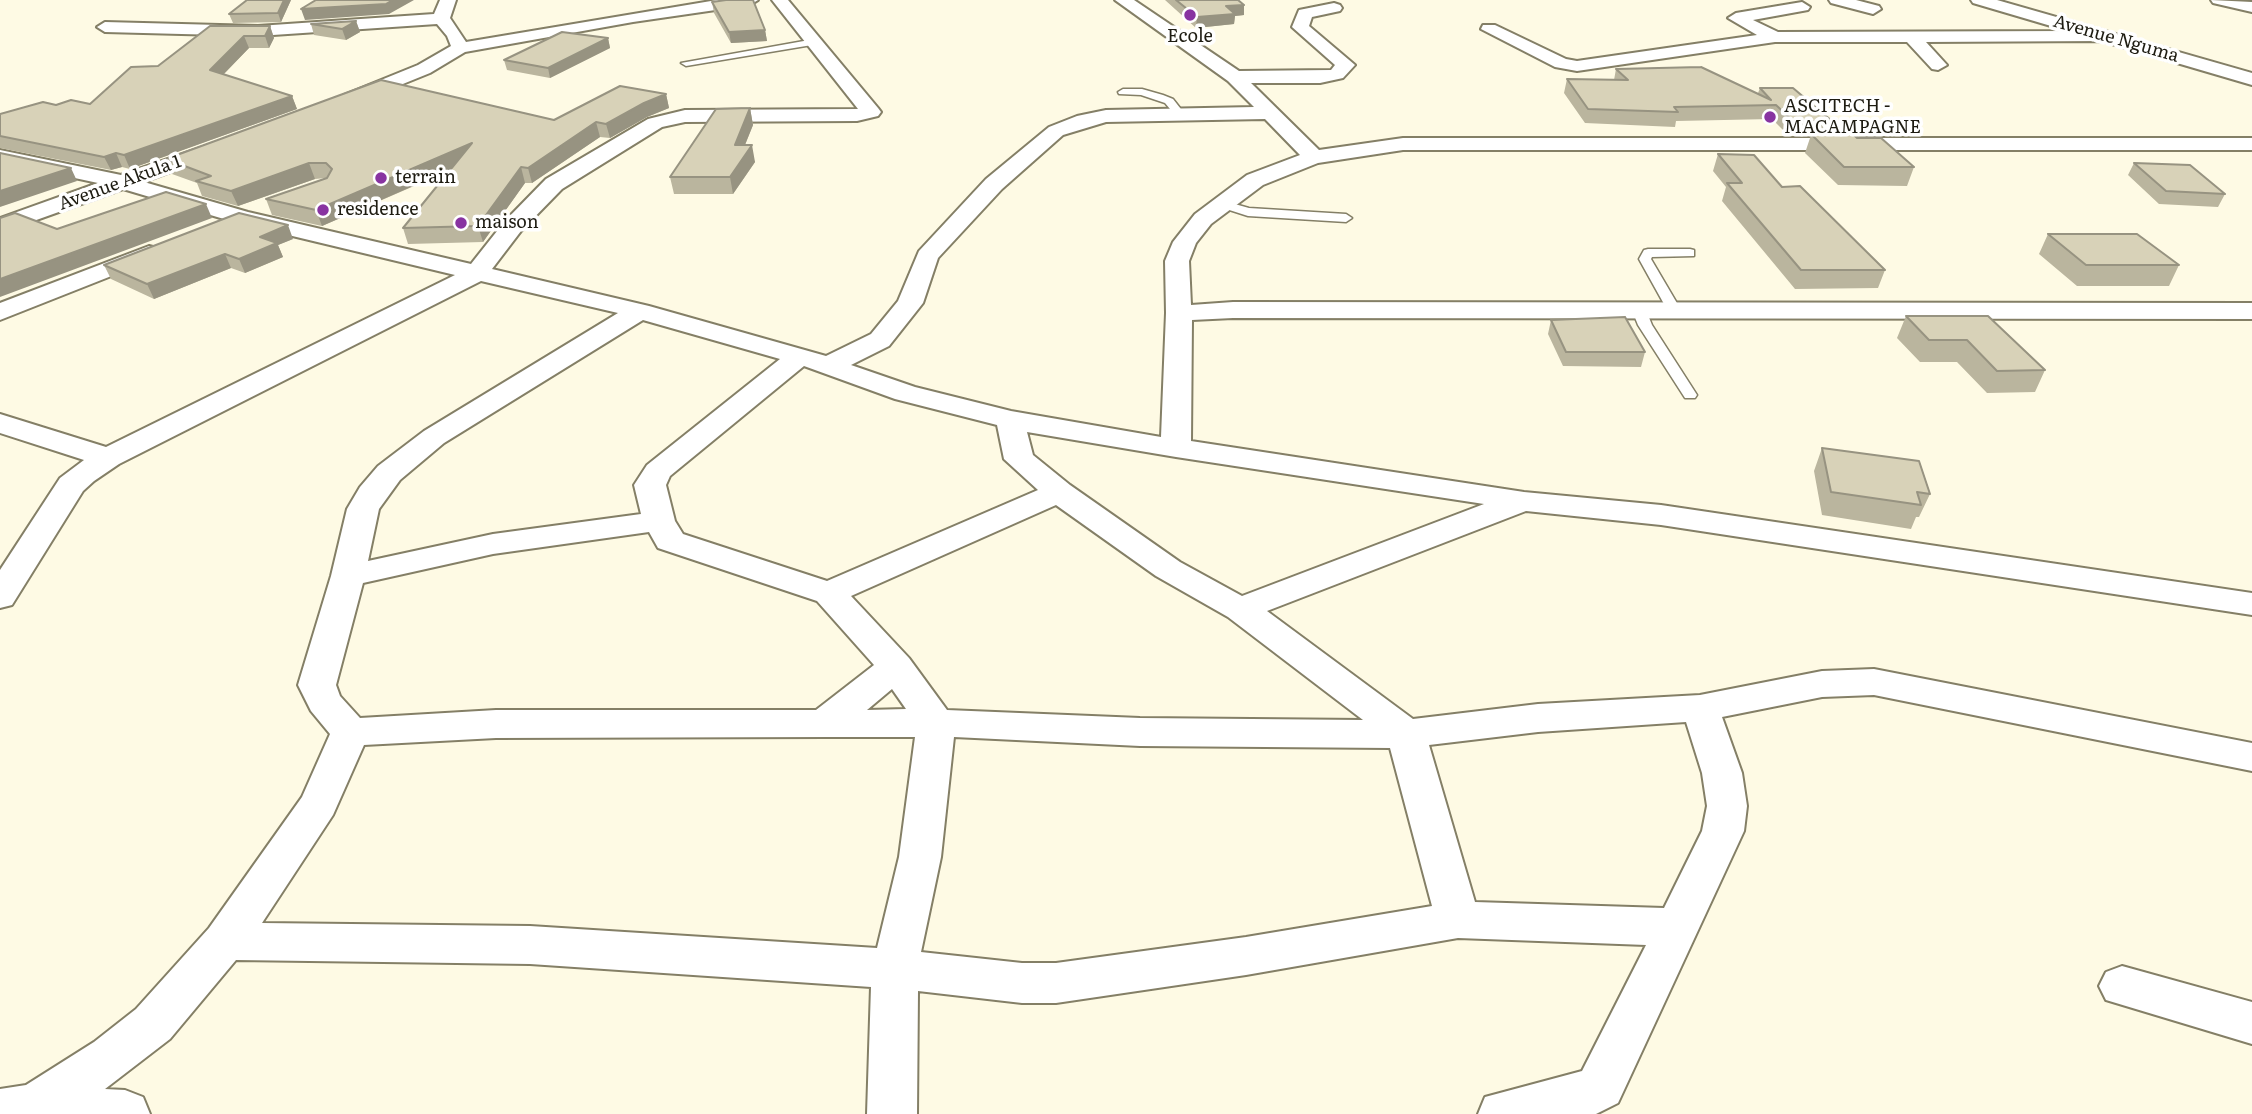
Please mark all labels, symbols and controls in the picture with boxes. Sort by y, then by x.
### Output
marker: Ecole [1182,7,1198,23]
street label: Avenue Nguma [2051,11,2181,67]
place label: Ecole [1167,26,1213,48]
place label: ASCITECH - MACAMPAGNE [1784,96,1921,138]
marker: ASCITECH - MACAMPAGNE [1762,109,1778,125]
street label: Avenue Akula 1 [56,151,184,215]
place label: terrain [395,167,456,189]
marker: terrain [373,170,389,186]
place label: residence [337,199,419,221]
marker: residence [315,202,331,218]
place label: maison [475,212,539,234]
marker: maison [453,215,469,231]

